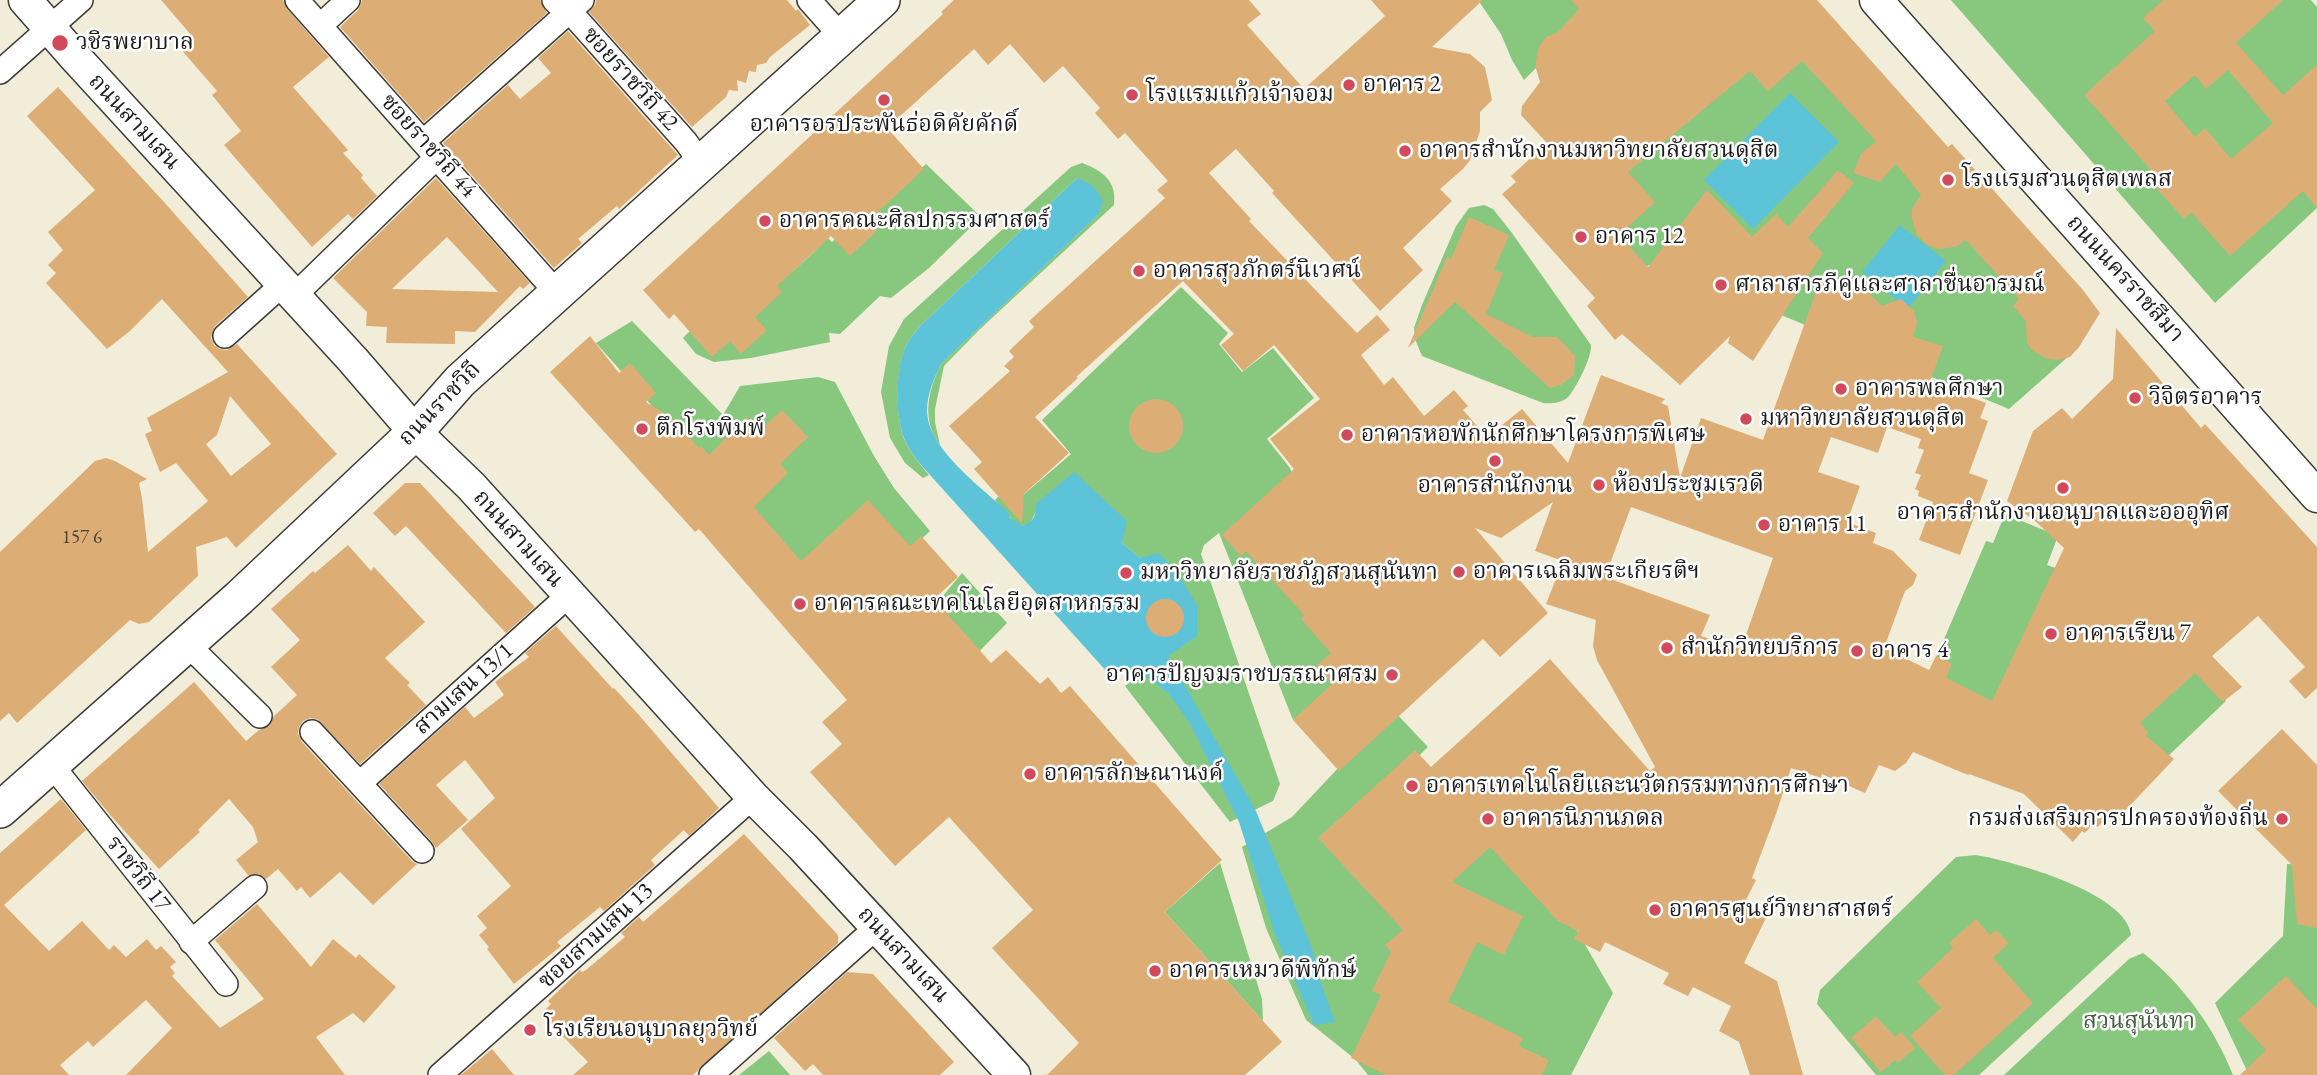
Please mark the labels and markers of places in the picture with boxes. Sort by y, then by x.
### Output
place label: วชิรพยาบาล [76,29,194,57]
marker: วชิรพยาบาล [50,33,70,53]
place label: อาคาร 2 [1363,71,1441,99]
marker: อาคาร 2 [1341,77,1357,93]
place label: โรงแรมแก้วเจ้าจอม [1146,81,1334,109]
marker: โรงแรมแก้วเจ้าจอม [1124,87,1140,103]
marker: อาคารอรประพันธ่อดิคัยคักดิ์ [876,92,892,108]
place label: อาคารอรประพันธ่อดิคัยคักดิ์ [750,111,1018,139]
place label: อาคารสำนักงานมหาวิทยาลัยสวนดุสิต [1419,137,1778,165]
marker: อาคารสำนักงานมหาวิทยาลัยสวนดุสิต [1397,143,1413,159]
place label: โรงแรมสวนดุสิตเพลส [1962,166,2172,194]
marker: โรงแรมสวนดุสิตเพลส [1940,172,1956,188]
place label: อาคารคณะศิลปกรรมศาสตร์ [779,207,1050,235]
marker: อาคารคณะศิลปกรรมศาสตร์ [757,213,773,229]
place label: อาคาร 12 [1595,223,1684,251]
marker: อาคาร 12 [1573,229,1589,245]
place label: อาคารสุวภักตร์นิเวศน์ [1153,257,1361,285]
marker: อาคารสุวภักตร์นิเวศน์ [1131,263,1147,279]
place label: ศาลาสารภีคู่และศาลาชื่นอารมณ์ [1735,271,2045,299]
marker: ศาลาสารภีคู่และศาลาชื่นอารมณ์ [1713,277,1729,293]
place label: อาคารพลศึกษา [1855,375,2004,403]
marker: อาคารพลศึกษา [1833,381,1849,397]
place label: วิจิตรอาคาร [2149,384,2262,412]
marker: วิจิตรอาคาร [2127,390,2143,406]
place label: มหาวิทยาลัยสวนดุสิต [1760,405,1965,433]
marker: มหาวิทยาลัยสวนดุสิต [1738,411,1754,427]
place label: ตึกโรงพิมพ์ [656,415,765,443]
marker: ตึกโรงพิมพ์ [634,421,650,437]
place label: อาคารหอพักนักศึกษาโครงการพิเศษ [1361,421,1705,449]
marker: อาคารหอพักนักศึกษาโครงการพิเศษ [1339,427,1355,443]
marker: อาคารสำนักงาน [1487,453,1503,469]
place label: ห้องประชุมเรวดี [1613,471,1764,499]
place label: อาคารสำนักงาน [1418,472,1572,500]
marker: ห้องประชุมเรวดี [1591,477,1607,493]
marker: อาคารสำนักงานอนุบาลและอออุทิศ [2055,480,2071,496]
place label: อาคารสำนักงานอนุบาลและอออุทิศ [1897,499,2229,527]
place label: อาคาร 11 [1778,511,1867,539]
marker: อาคาร 11 [1756,517,1772,533]
place label: อาคารเฉลิมพระเกียรติฯ [1473,558,1700,586]
place label: มหาวิทยาลัยราชภัฏสวนสุนันทา [1140,559,1438,587]
marker: อาคารเฉลิมพระเกียรติฯ [1451,564,1467,580]
marker: มหาวิทยาลัยราชภัฏสวนสุนันทา [1118,565,1134,581]
place label: อาคารคณะเทคโนโลยีอุตสาหกรรม [814,590,1140,618]
marker: อาคารคณะเทคโนโลยีอุตสาหกรรม [792,596,808,612]
place label: อาคารเรียน 7 [2065,620,2191,648]
marker: อาคารเรียน 7 [2043,626,2059,642]
place label: สำนักวิทยบริการ [1681,634,1839,662]
place label: อาคาร 4 [1871,637,1949,665]
marker: สำนักวิทยบริการ [1659,640,1675,656]
marker: อาคาร 4 [1849,643,1865,659]
place label: อาคารปัญจมราชบรรณาศรม [1106,661,1378,689]
marker: อาคารปัญจมราชบรรณาศรม [1384,667,1400,683]
place label: อาคารลักษณานงค์ [1044,760,1223,788]
marker: อาคารลักษณานงค์ [1022,766,1038,782]
place label: อาคารเทคโนโลยีและนวัตกรรมทางการศึกษา [1426,772,1849,800]
marker: อาคารเทคโนโลยีและนวัตกรรมทางการศึกษา [1404,778,1420,794]
place label: อาคารนิภานภดล [1502,805,1664,833]
place label: กรมส่งเสริมการปกครองท้องถิ่น [1968,805,2268,833]
marker: อาคารนิภานภดล [1480,811,1496,827]
marker: กรมส่งเสริมการปกครองท้องถิ่น [2274,811,2290,827]
place label: อาคารศูนย์วิทยาสาสตร์ [1669,896,1892,924]
marker: อาคารศูนย์วิทยาสาสตร์ [1647,902,1663,918]
place label: อาคารเหมวดีพิทักษ์ [1169,957,1356,985]
marker: อาคารเหมวดีพิทักษ์ [1147,963,1163,979]
place label: โรงเรียนอนุบาลยุววิทย์ [544,1016,758,1044]
marker: โรงเรียนอนุบาลยุววิทย์ [522,1022,538,1038]

